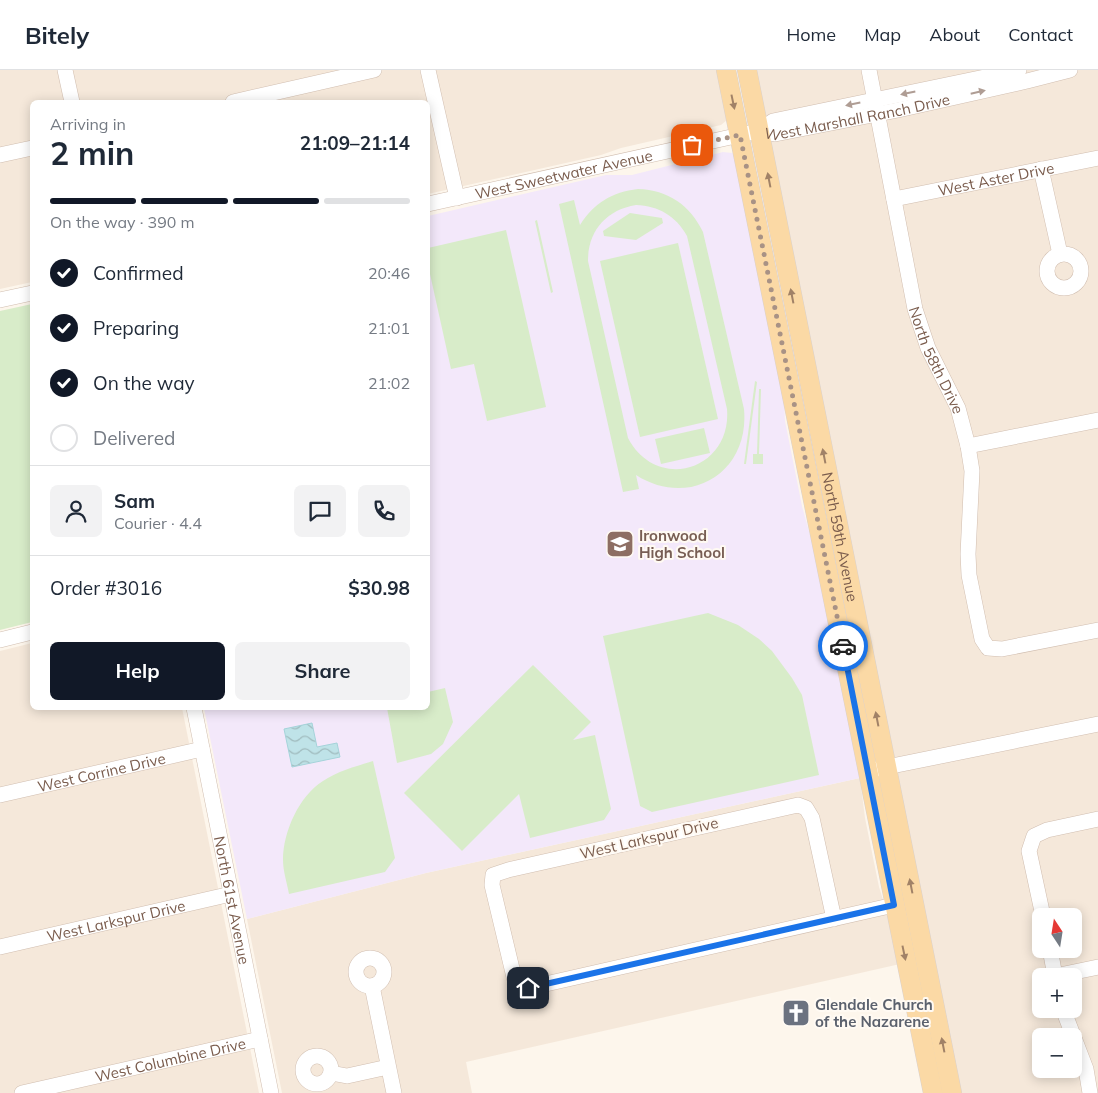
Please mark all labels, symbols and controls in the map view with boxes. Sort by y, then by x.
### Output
text: Bitely [25,20,89,50]
text: Home [786,23,836,46]
text: Map [864,23,901,46]
text: About [929,23,980,46]
text: Contact [1008,23,1073,46]
one-way arrow [971,88,986,96]
street label: West Marshall Ranch Drive [763,89,952,145]
one-way arrow [900,89,915,97]
one-way arrow [729,95,737,111]
one-way arrow [845,100,860,108]
text: Arriving in [50,114,126,134]
pin [671,124,713,166]
text: 21:09–21:14 [300,131,410,155]
icon: bag [678,131,706,159]
text: 2 min [50,133,134,173]
street label: West Sweetwater Avenue [473,145,654,203]
street label: West Aster Drive [936,158,1056,199]
one-way arrow [765,173,773,188]
text: On the way · 390 m [50,212,195,232]
icon: check [50,259,78,287]
text: Confirmed [93,261,184,285]
text: 20:46 [368,263,410,283]
one-way arrow [788,288,796,304]
street label: North 58th Drive [905,304,969,416]
icon: check [50,314,78,342]
text: Preparing [93,316,179,340]
text: 21:01 [368,318,410,338]
icon: check [50,369,78,397]
text: On the way [93,371,195,395]
text: 21:02 [368,373,410,393]
text: Delivered [93,426,175,450]
one-way arrow [820,447,828,463]
street label: North 59th Avenue [818,470,863,603]
button: person [50,485,102,537]
button: chat [294,485,346,537]
button: phone [358,485,410,537]
text: Sam [114,489,155,513]
text: Courier · 4.4 [114,513,202,533]
place label: Ironwood High School [639,526,725,562]
school or university icon: Ironwood High School [605,529,635,559]
text: Order #3016 [50,576,162,600]
text: $30.98 [348,576,410,600]
courier [818,621,868,671]
icon: car [829,632,857,660]
button: Help [50,642,225,700]
button: Share [235,642,410,700]
one-way arrow [873,711,881,726]
street label: West Corrine Drive [36,748,167,796]
street label: West Larkspur Drive [578,813,720,863]
street label: North 61st Avenue [210,834,255,966]
one-way arrow [907,878,915,893]
street label: West Larkspur Drive [45,895,187,945]
north arrow [1032,908,1082,958]
map controls [1032,908,1082,1078]
one-way arrow [900,945,908,960]
pin [507,967,549,1009]
button: + [1032,968,1082,1018]
icon: home [514,974,542,1002]
place label: Glendale Church of the Nazarene [815,995,933,1031]
church icon: Glendale Church of the Nazarene [781,998,811,1028]
button: − [1032,1028,1082,1078]
street label: West Columbine Drive [93,1033,247,1086]
one-way arrow [938,1037,946,1053]

